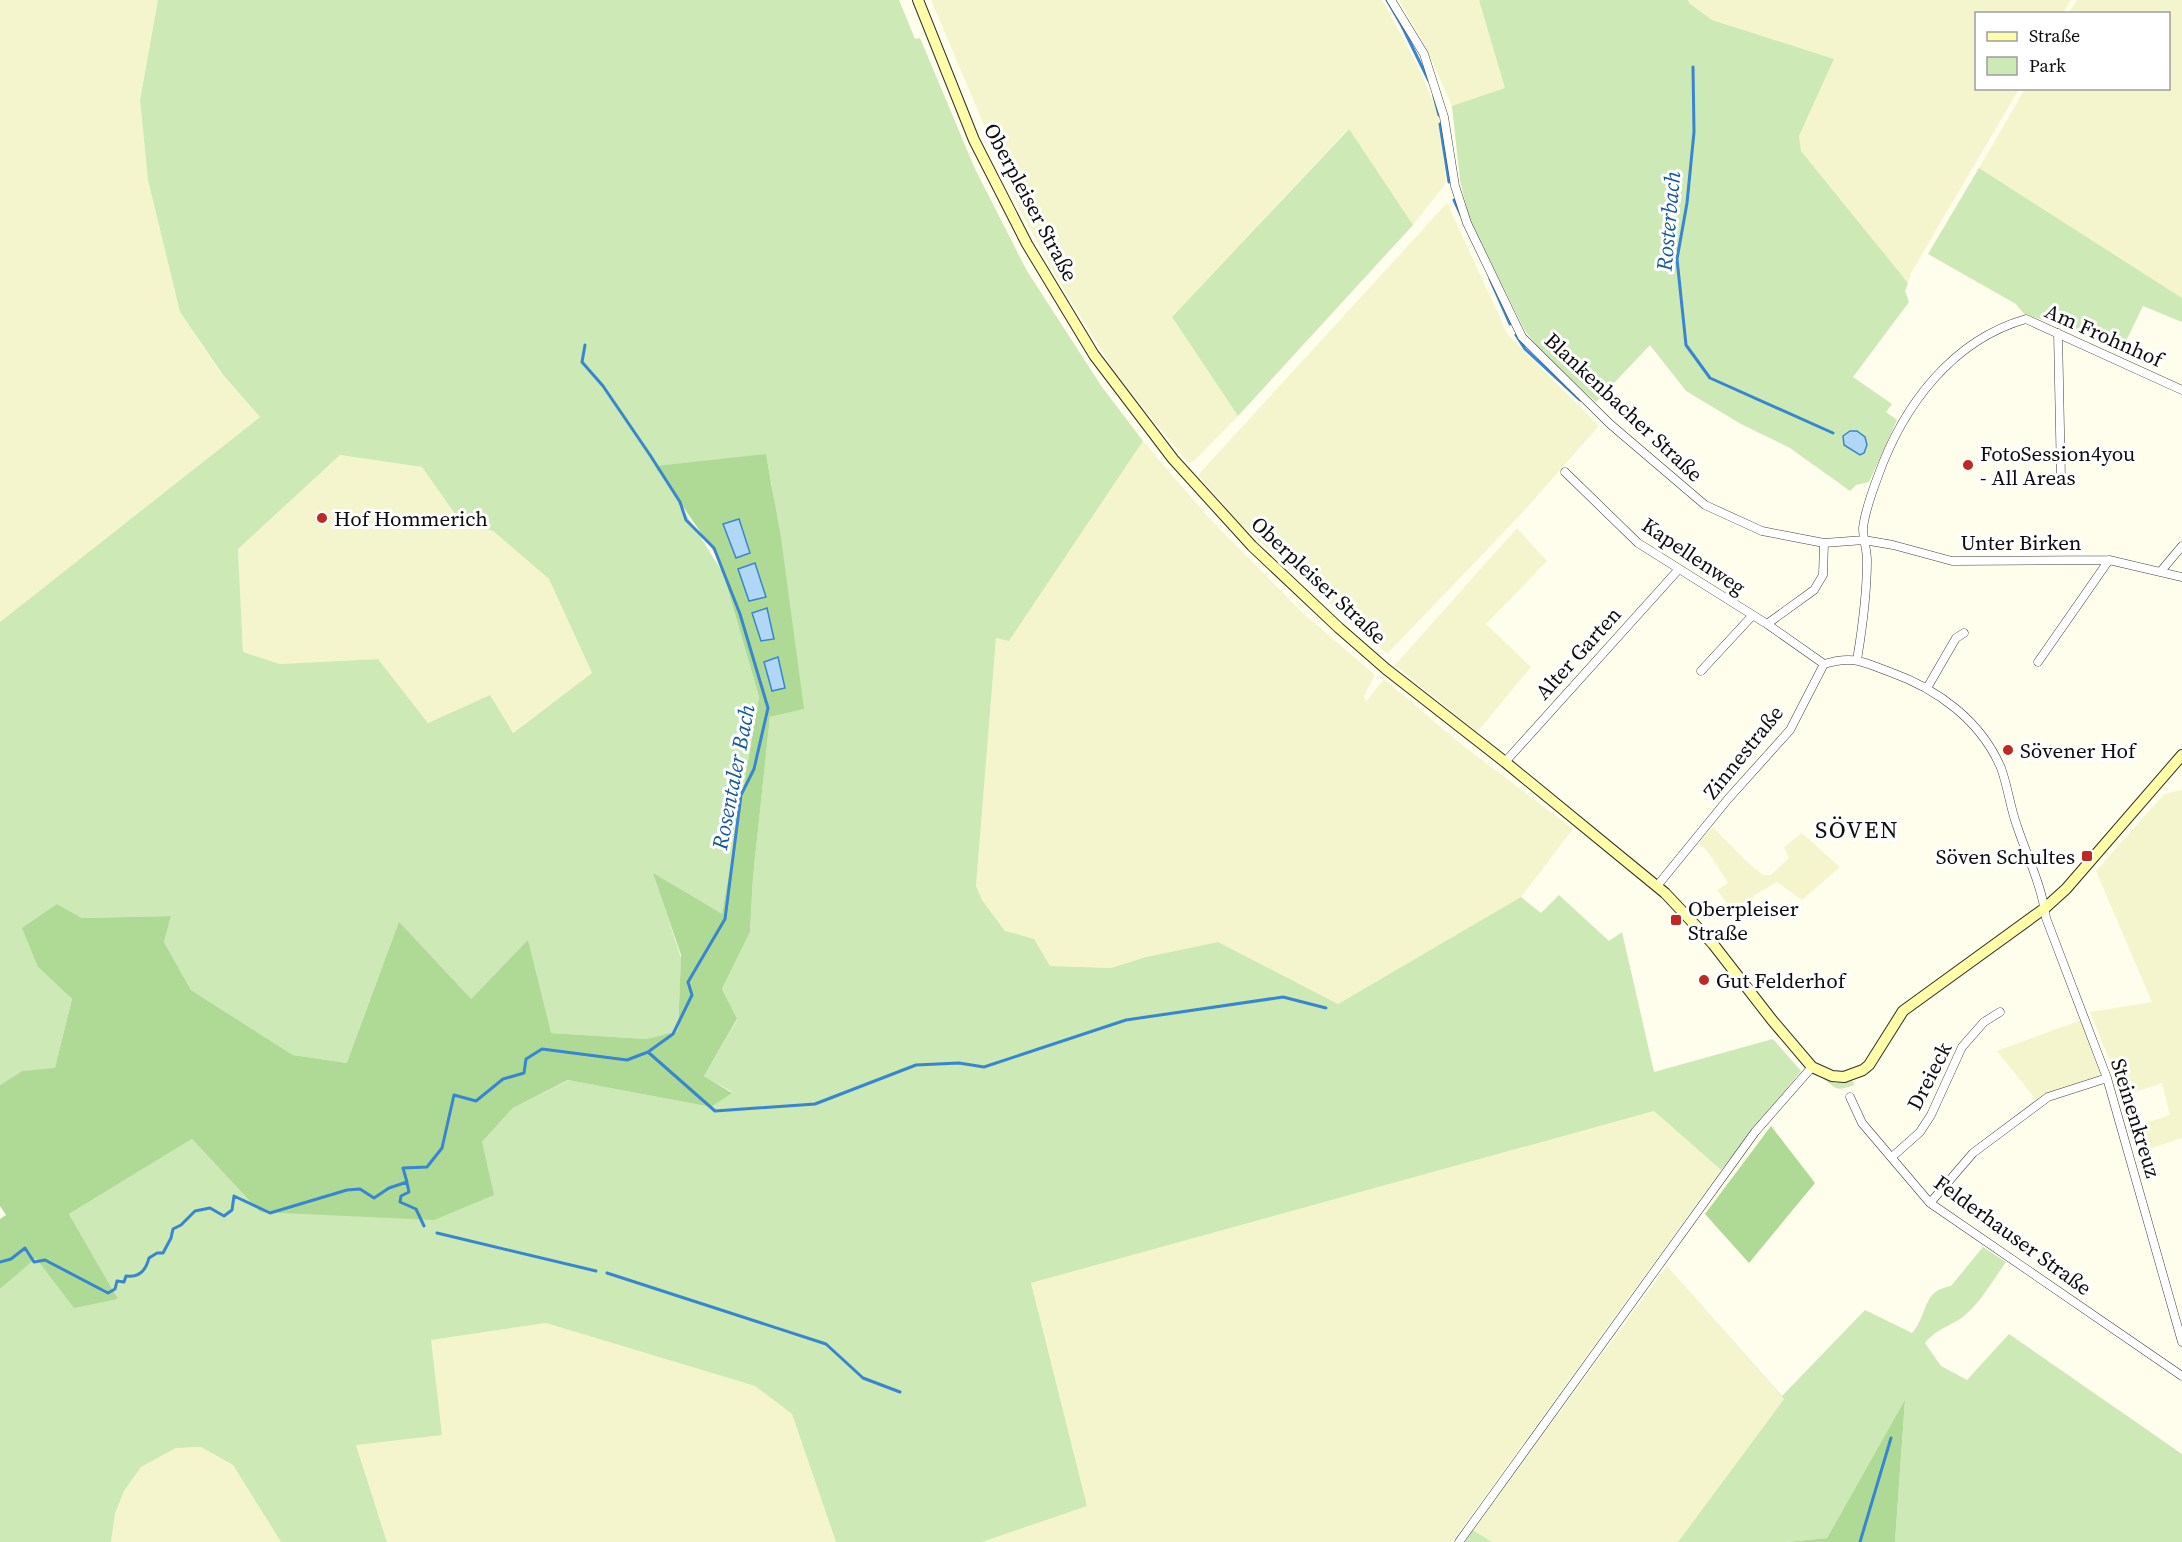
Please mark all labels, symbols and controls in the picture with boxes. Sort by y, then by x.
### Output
legend [1975,12,2170,90]
text: Straße [2029,23,2080,48]
text: Park [2029,53,2066,78]
street label: Oberpleiser Straße [977,118,1085,286]
water label: Rosterbach [1649,170,1687,273]
street label: Am Frohnhof [2040,296,2169,375]
street label: Blankenbacher Straße [1539,326,1709,488]
place label: FotoSession4you - All Areas [1980,439,2135,492]
marker: FotoSession4you - All Areas [1961,458,1975,472]
place label: Hof Hommerich [334,504,488,533]
street label: Oberpleiser Straße [1245,510,1393,650]
marker: Hof Hommerich [315,511,329,525]
street label: Kapellenweg [1636,511,1752,601]
street label: Unter Birken [1960,528,2082,557]
street label: Alter Garten [1528,600,1628,706]
street label: Zinnestraße [1696,699,1790,805]
water label: Rosentaler Bach [704,702,762,853]
place label: Sövener Hof [2020,736,2137,765]
marker: Sövener Hof [2001,743,2015,757]
district label: SÖVEN [1815,813,1899,846]
place label: Söven Schultes [1936,842,2075,871]
marker: Söven Schultes [2080,849,2094,863]
place label: Oberpleiser Straße [1688,894,1799,947]
marker: Oberpleiser Straße [1669,913,1683,927]
place label: Gut Felderhof [1716,966,1847,995]
marker: Gut Felderhof [1697,973,1711,987]
street label: Dreieck [1900,1037,1959,1115]
street label: Steinenkreuz [2104,1055,2168,1182]
street label: Felderhauser Straße [1928,1168,2098,1302]

